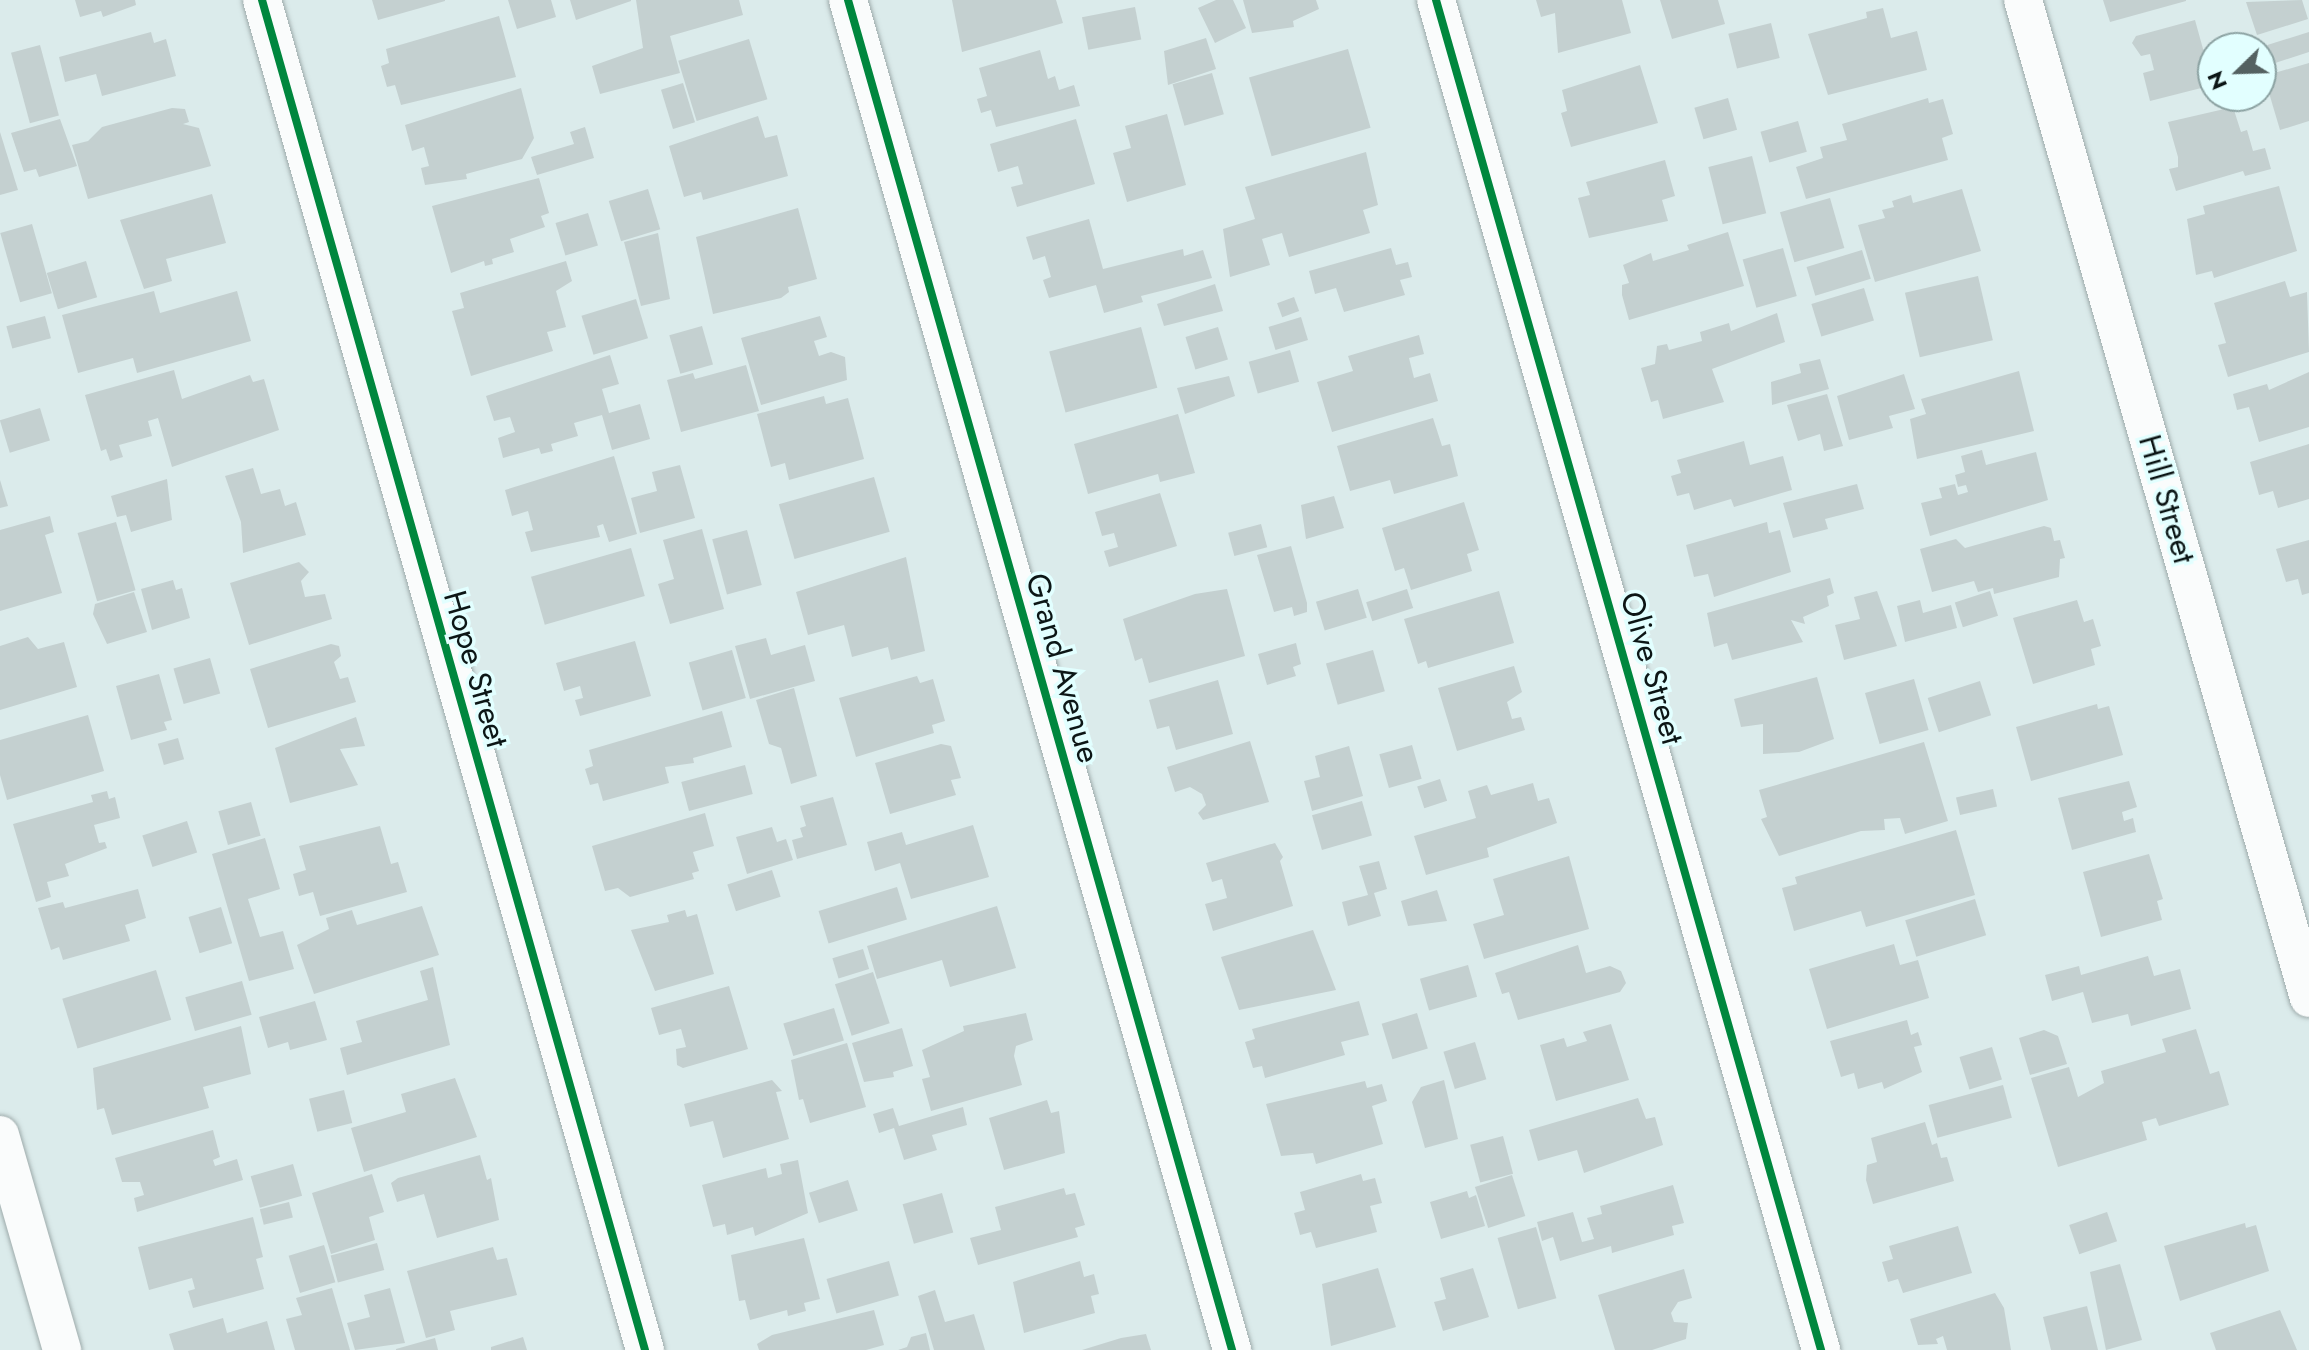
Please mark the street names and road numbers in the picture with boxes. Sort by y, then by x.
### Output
street label: Hill Street [2130,430,2204,568]
street label: Grand Avenue [1018,569,1108,767]
street label: Hope Street [435,586,517,752]
street label: Olive Street [1612,587,1692,749]

